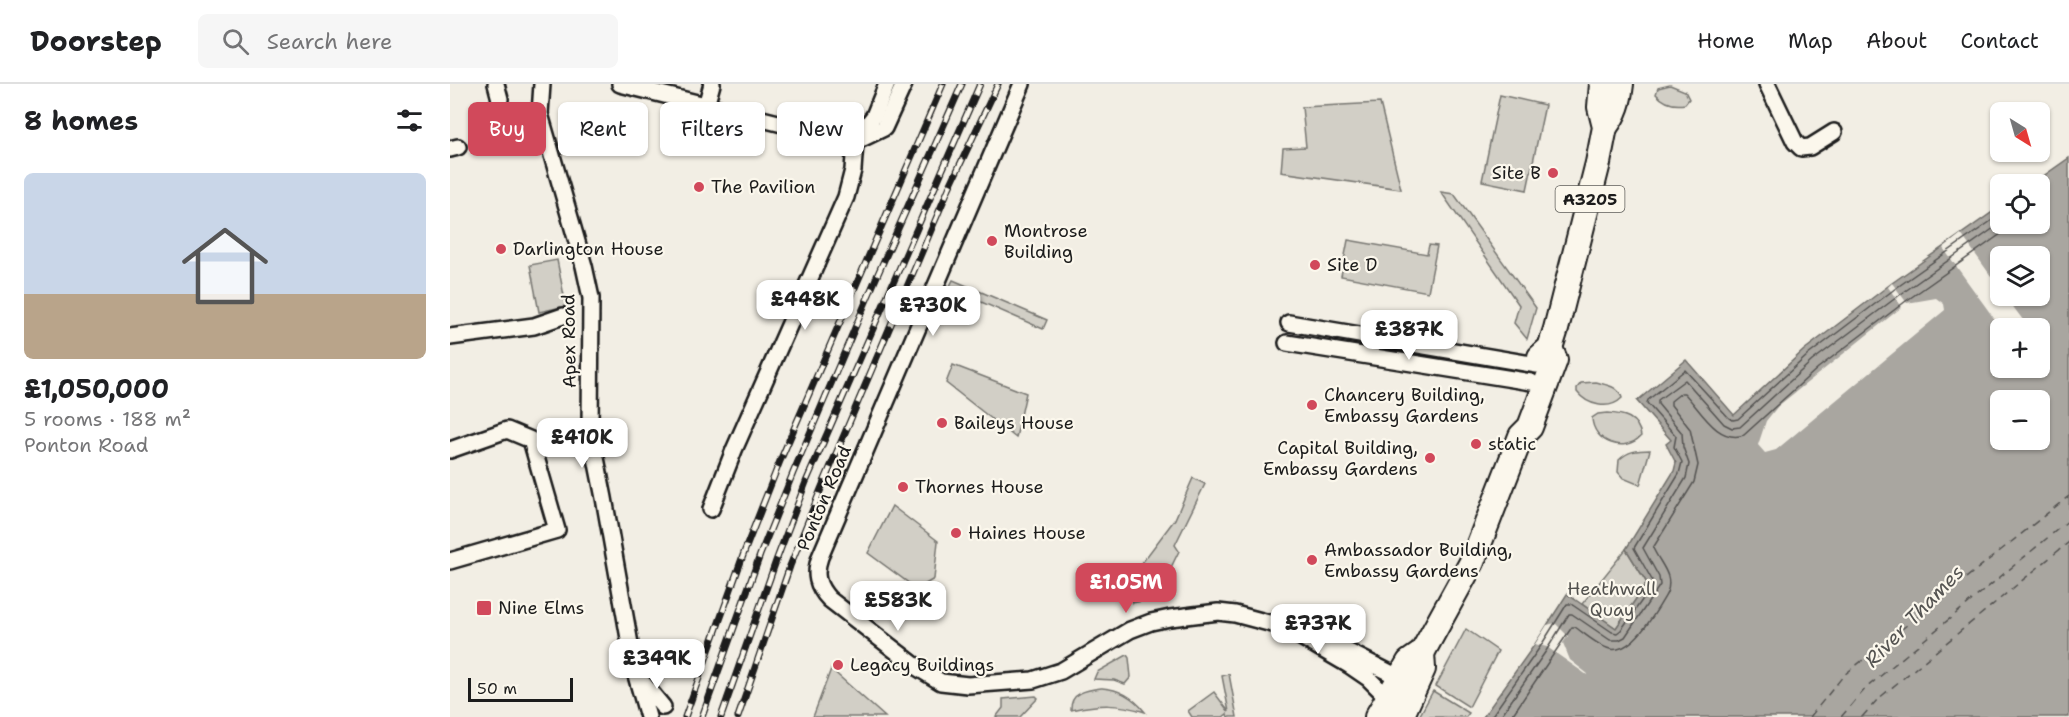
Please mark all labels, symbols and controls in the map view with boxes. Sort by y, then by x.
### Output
search box [198,14,618,68]
text: Doorstep [30,22,162,60]
icon: search [219,25,252,58]
text: Search here [267,27,393,56]
text: Home [1697,27,1755,55]
text: Map [1788,27,1833,55]
text: About [1866,27,1927,55]
text: Contact [1960,27,2039,55]
chip: Buy [468,102,546,156]
chip: Rent [558,102,648,156]
chip: Filters [660,102,765,156]
chip: New [777,102,864,156]
north arrow [1990,102,2050,162]
map controls [1990,102,2050,450]
text: 8 homes [24,103,138,138]
icon: filters [393,104,426,137]
place label: Site B [1492,161,1541,185]
marker: Site B [1546,166,1560,180]
button: locate [1990,174,2050,234]
place label: The Pavilion [711,175,815,199]
marker: The Pavilion [692,180,706,194]
road number: A3205 [1556,186,1624,212]
icon: home [171,212,279,320]
place label: Montrose Building [1004,219,1088,264]
marker: Montrose Building [985,234,999,248]
place label: Darlington House [513,237,664,261]
marker: Darlington House [494,242,508,256]
button: layers [1990,246,2050,306]
place label: Site D [1327,253,1378,277]
marker: Site D [1308,258,1322,272]
pin: £448K [763,280,847,331]
text: £448K [770,286,840,312]
pin: £730K [891,286,975,337]
text: £730K [899,292,967,318]
street label: Apex Road [556,294,582,388]
pin: £387K [1367,310,1451,361]
text: £387K [1375,316,1443,342]
button: + [1990,318,2050,378]
text: £1,050,000 [24,371,169,406]
place label: Chancery Building, Embassy Gardens [1324,383,1485,428]
button: − [1990,390,2050,450]
marker: Chancery Building, Embassy Gardens [1305,398,1319,412]
text: 5 rooms · 188 m² [24,406,191,432]
place label: Baileys House [954,411,1074,435]
marker: Baileys House [935,416,949,430]
pin: £410K [540,418,624,469]
text: £410K [551,424,613,450]
text: Ponton Road [24,432,149,458]
place label: static [1488,432,1536,456]
place label: Capital Building, Embassy Gardens [1263,436,1418,481]
marker: static [1469,437,1483,451]
street label: Ponton Road [791,442,857,554]
marker: Capital Building, Embassy Gardens [1423,451,1437,465]
place label: Thornes House [915,475,1044,499]
marker: Thornes House [896,480,910,494]
place label: Haines House [968,521,1086,545]
marker: Haines House [949,526,963,540]
place label: Ambassador Building, Embassy Gardens [1324,538,1513,583]
marker: Ambassador Building, Embassy Gardens [1305,553,1319,567]
water label: River Thames [1859,559,1969,673]
pin: £1.05M [1077,563,1175,614]
text: £1.05M [1090,569,1162,595]
park label: Heathwall Quay [1567,577,1657,622]
pin: £583K [856,581,940,632]
text: £583K [864,587,932,613]
place label: Nine Elms [498,596,585,620]
marker: Nine Elms [475,599,493,617]
pin: £737K [1276,604,1360,655]
text: £737K [1285,610,1351,636]
pin: £349K [615,639,699,690]
text: £349K [623,645,691,671]
place label: Legacy Buildings [850,653,994,677]
marker: Legacy Buildings [831,658,845,672]
scale bar [468,675,573,702]
text: 50 m [477,678,517,699]

